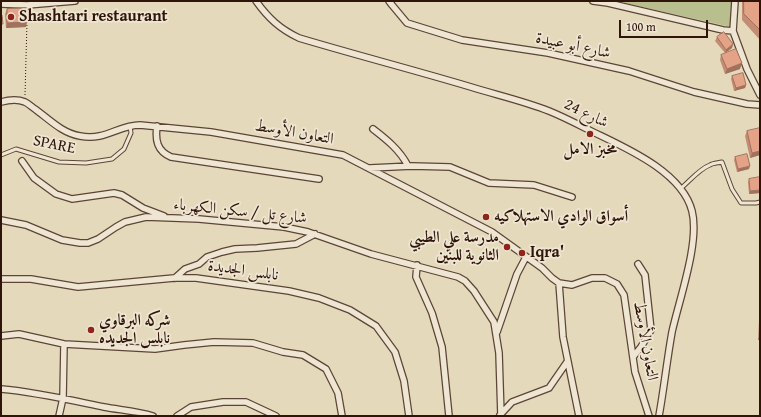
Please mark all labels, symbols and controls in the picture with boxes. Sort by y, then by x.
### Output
place label: Shashtari restaurant [19,7,168,27]
marker: Shashtari restaurant [6,12,16,22]
scale bar [621,12,710,38]
text: 100 m [626,18,656,35]
street label: شارع أبو عبيدة [534,29,612,63]
street label: شارع 24 [561,95,611,133]
street label: التعاون الأوسط [253,117,335,149]
marker: مخبز الامل [585,129,595,139]
street label: SPARE [31,132,77,158]
place label: مخبز الامل [563,140,617,160]
street label: شارع تل / سكن الكهرباء [172,195,308,229]
place label: أسواق الوادي الاستهلاكيه [494,207,628,227]
marker: أسواق الوادي الاستهلاكيه [481,212,491,222]
place label: مدرسة علي الطيبي الثانوية للبنين [409,228,499,266]
marker: مدرسة علي الطيبي الثانوية للبنين [502,242,512,252]
place label: Iqra' [530,243,564,263]
marker: Iqra' [517,248,527,258]
street label: نابلس الجديدة [206,257,280,285]
street label: التعاون الأوسط [629,300,661,382]
place label: شركه البرقاوي نابلس الجديده [99,311,170,349]
marker: شركه البرقاوي نابلس الجديده [86,325,96,335]

